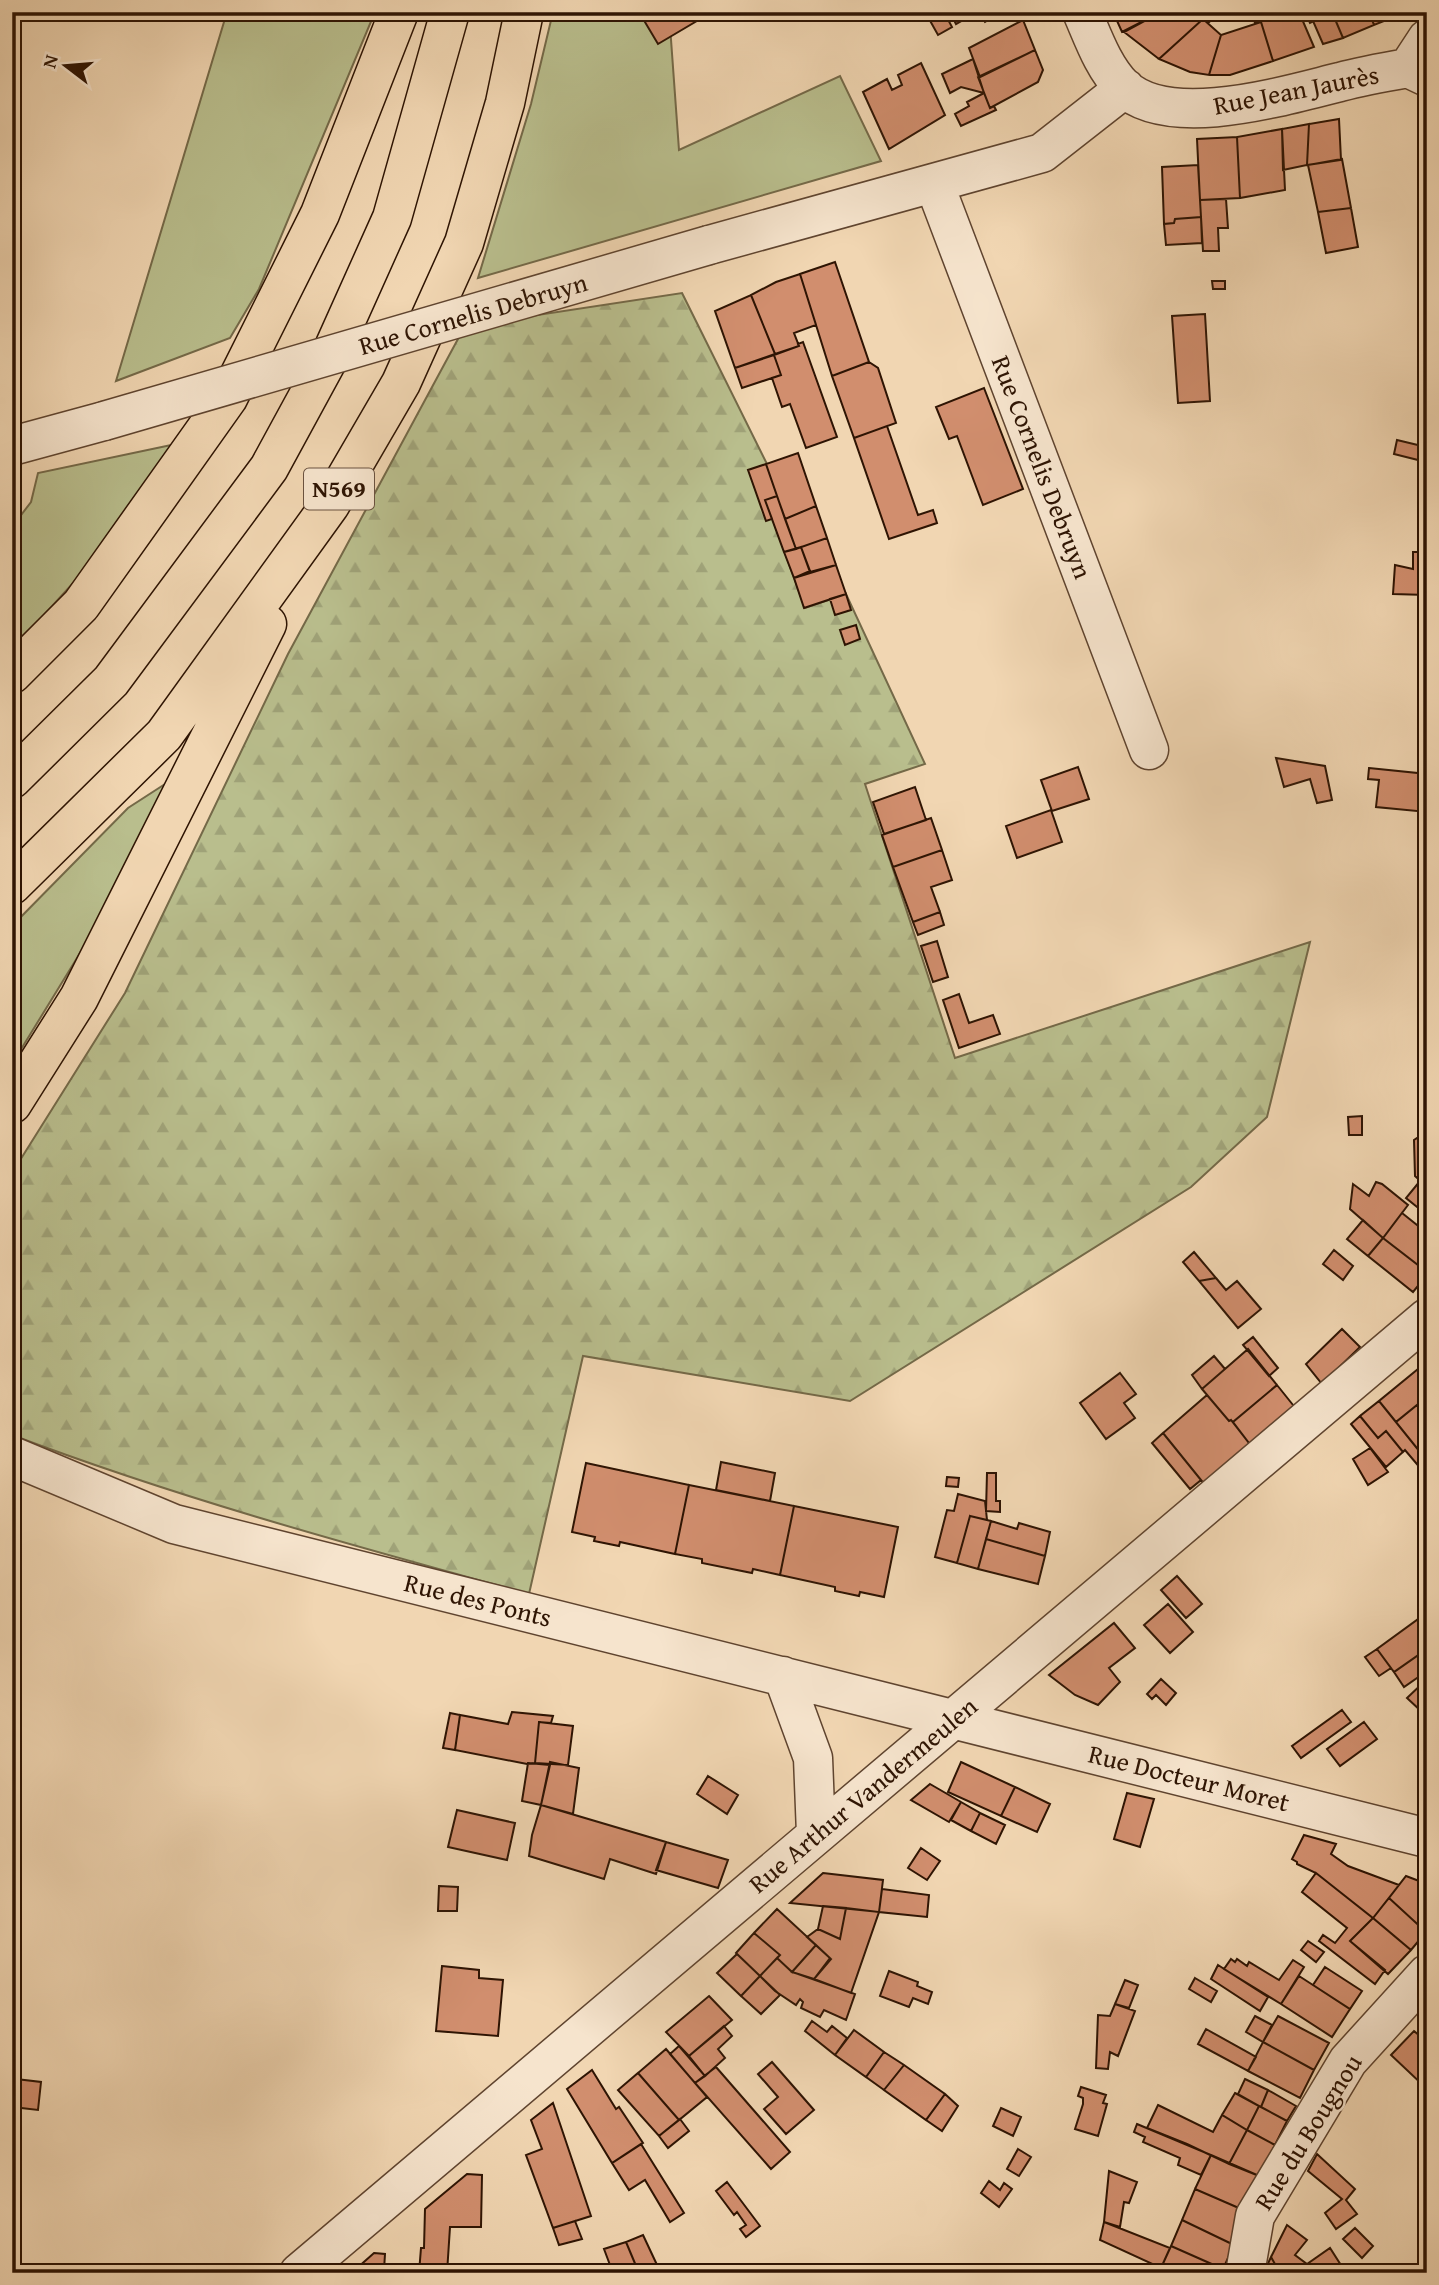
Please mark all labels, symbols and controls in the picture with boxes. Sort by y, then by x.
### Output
north arrow [32,32,102,102]
text: N [34,51,65,71]
street label: Rue Jean Jaurès [1210,54,1382,125]
street label: Rue Cornelis Debruyn [354,262,592,365]
street label: Rue Cornelis Debruyn [982,350,1103,584]
road number: N569 [304,468,374,510]
street label: Rue des Ponts [400,1562,556,1637]
street label: Rue Arthur Vandermeulen [740,1687,986,1902]
street label: Rue Docteur Moret [1085,1734,1294,1821]
street label: Rue du Bougnou [1244,2046,1371,2217]

